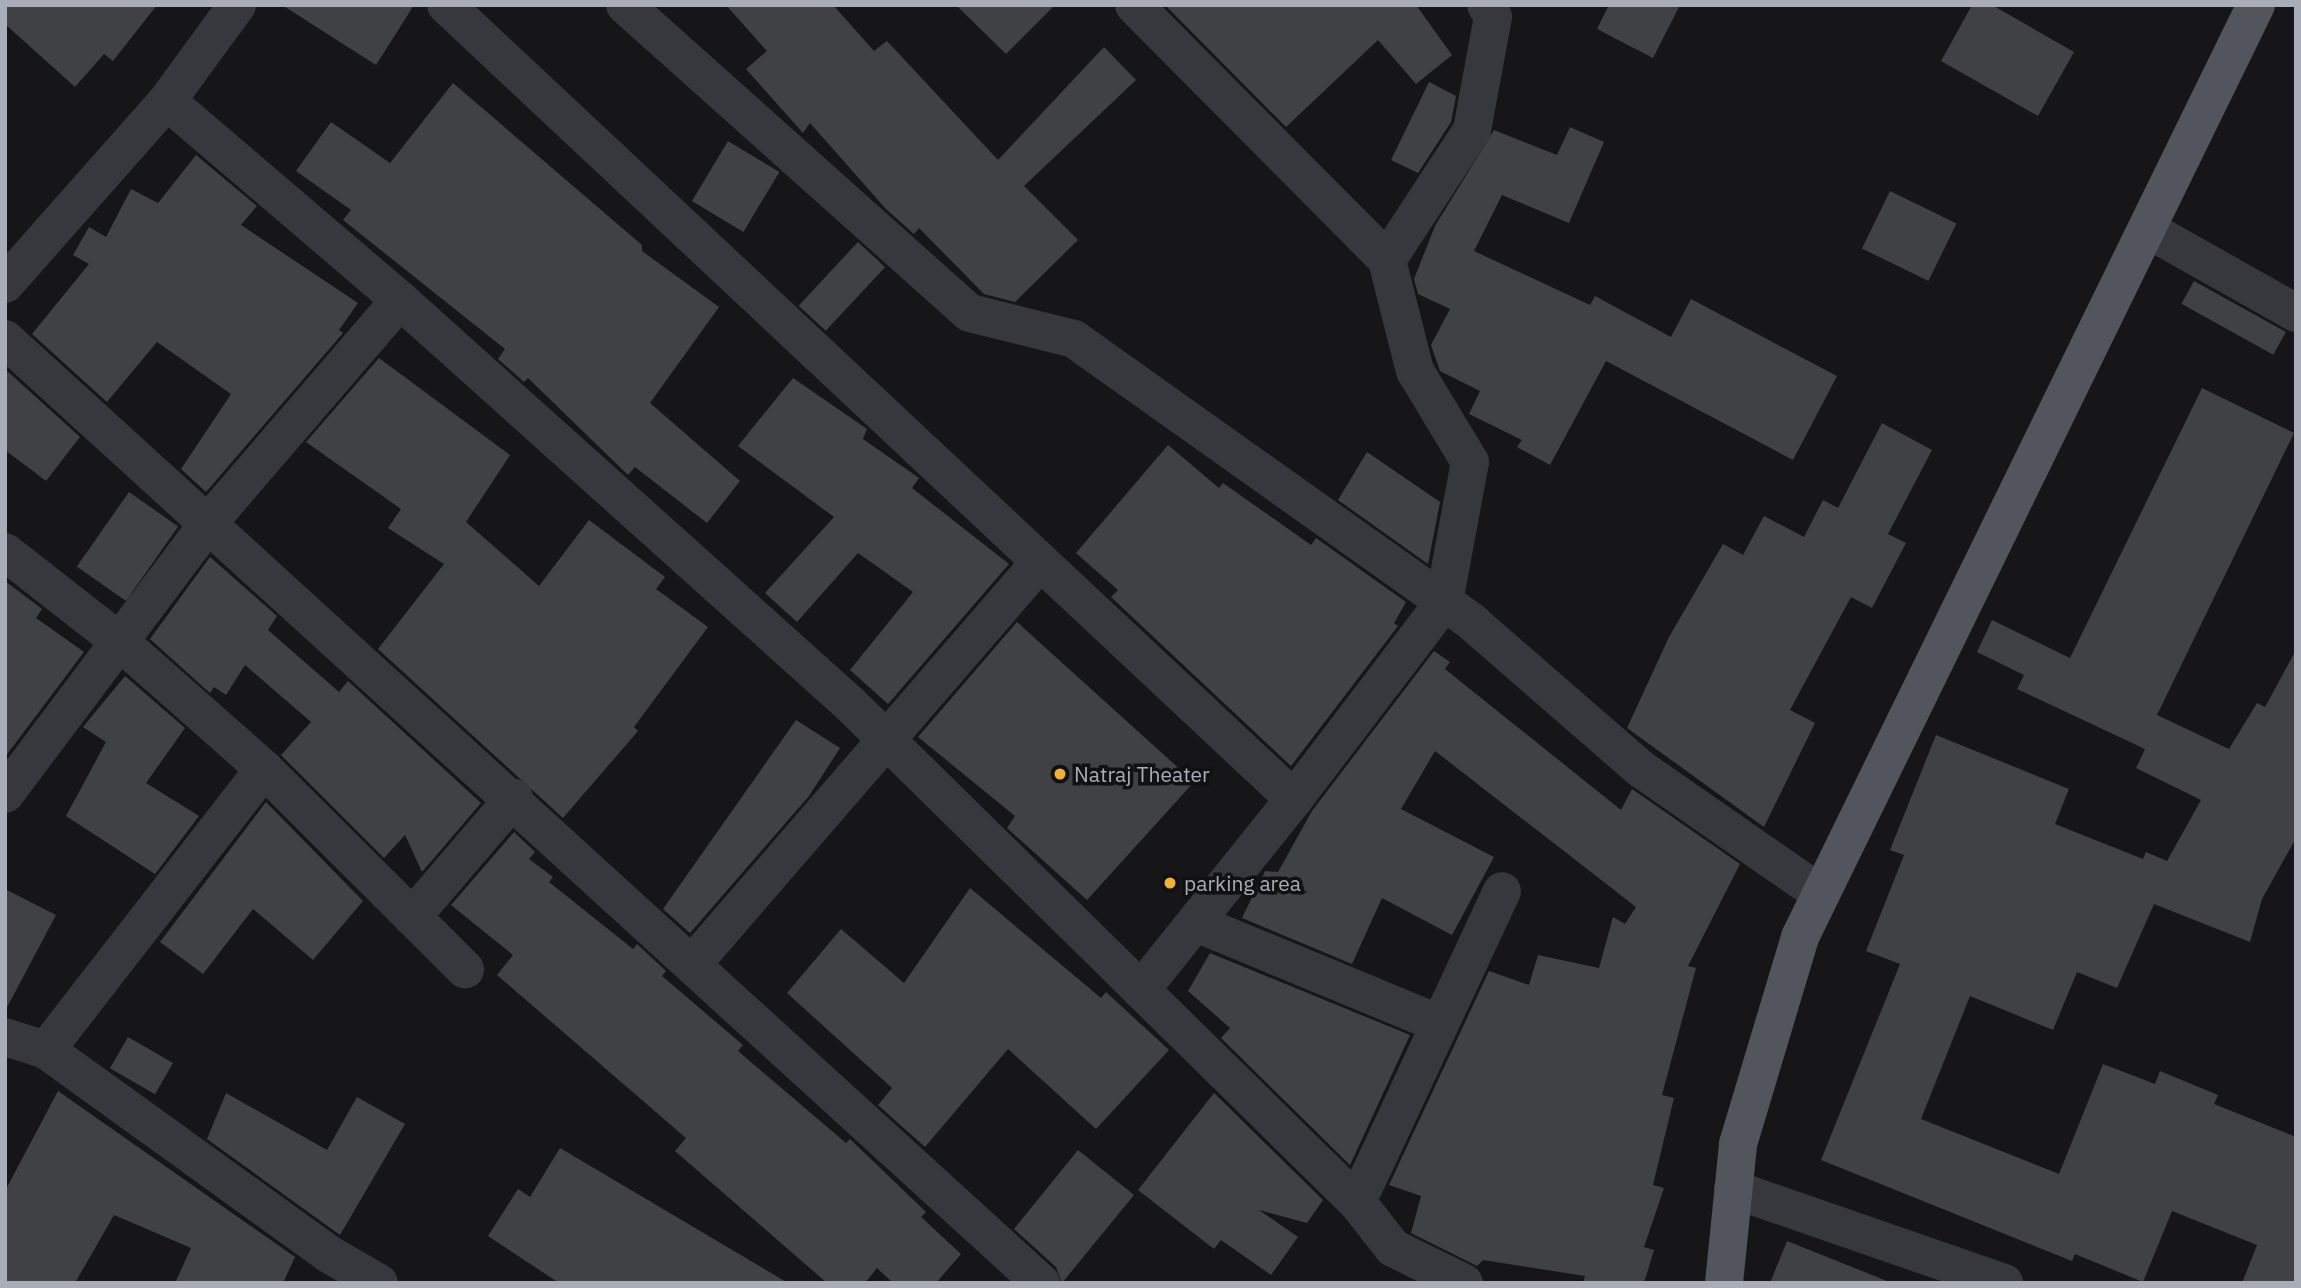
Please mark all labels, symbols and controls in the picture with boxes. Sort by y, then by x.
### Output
place label: Natraj Theater [1074,761,1210,787]
marker: Natraj Theater [1052,766,1068,782]
place label: parking area [1184,870,1301,896]
marker: parking area [1162,875,1178,891]

